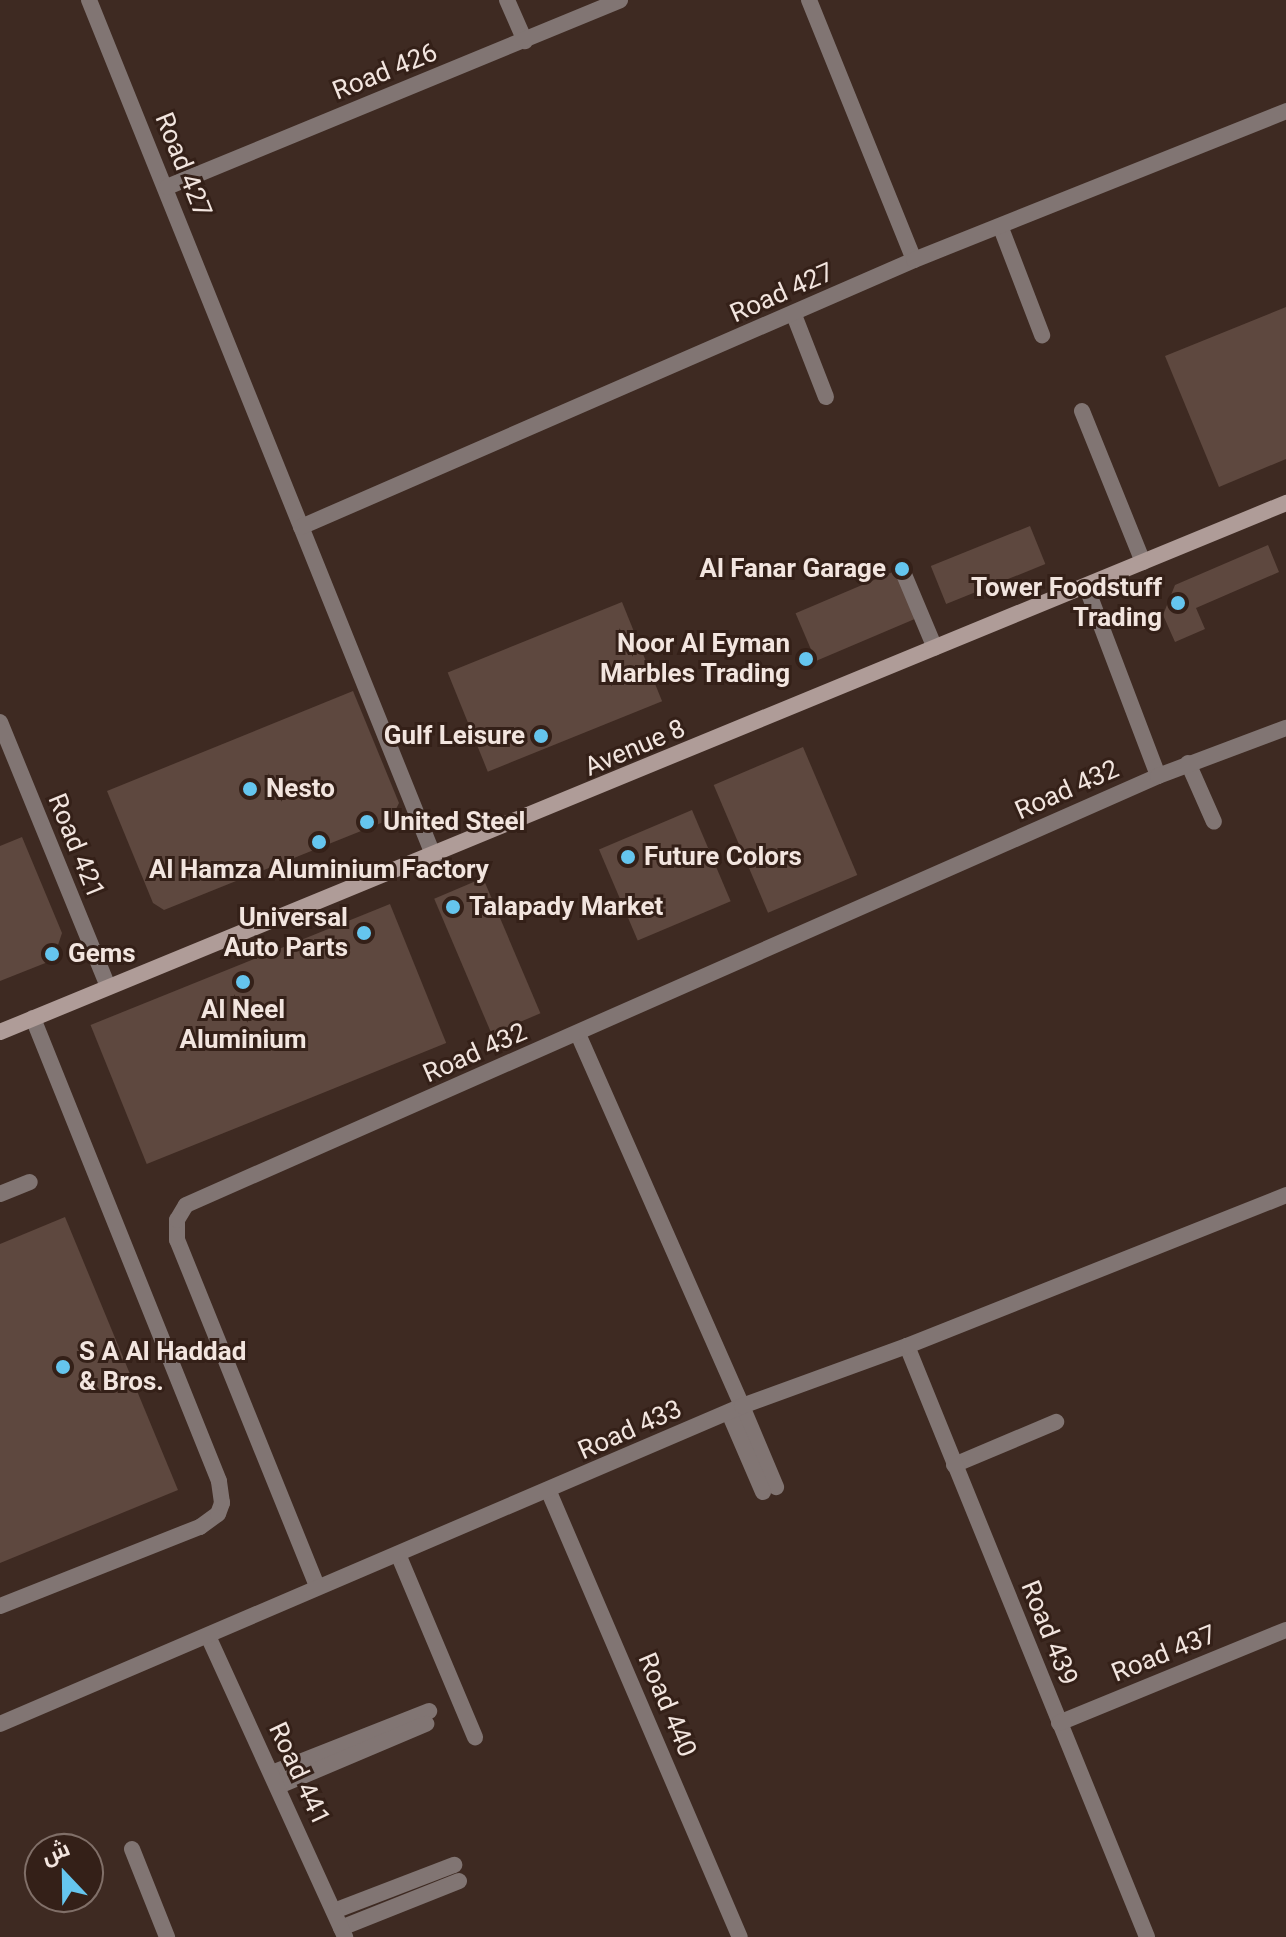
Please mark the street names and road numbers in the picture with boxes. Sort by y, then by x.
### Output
street label: Road 426 [328,37,442,107]
street label: Road 427 [148,108,218,222]
street label: Road 427 [725,256,839,330]
street label: Avenue 8 [580,713,690,783]
street label: Road 432 [1010,753,1124,827]
street label: Road 421 [41,789,111,903]
street label: Road 432 [418,1016,532,1090]
street label: Road 433 [573,1393,687,1467]
street label: Road 439 [1014,1576,1084,1690]
street label: Road 437 [1107,1619,1221,1689]
street label: Road 440 [631,1648,703,1762]
street label: Road 441 [262,1718,336,1830]

